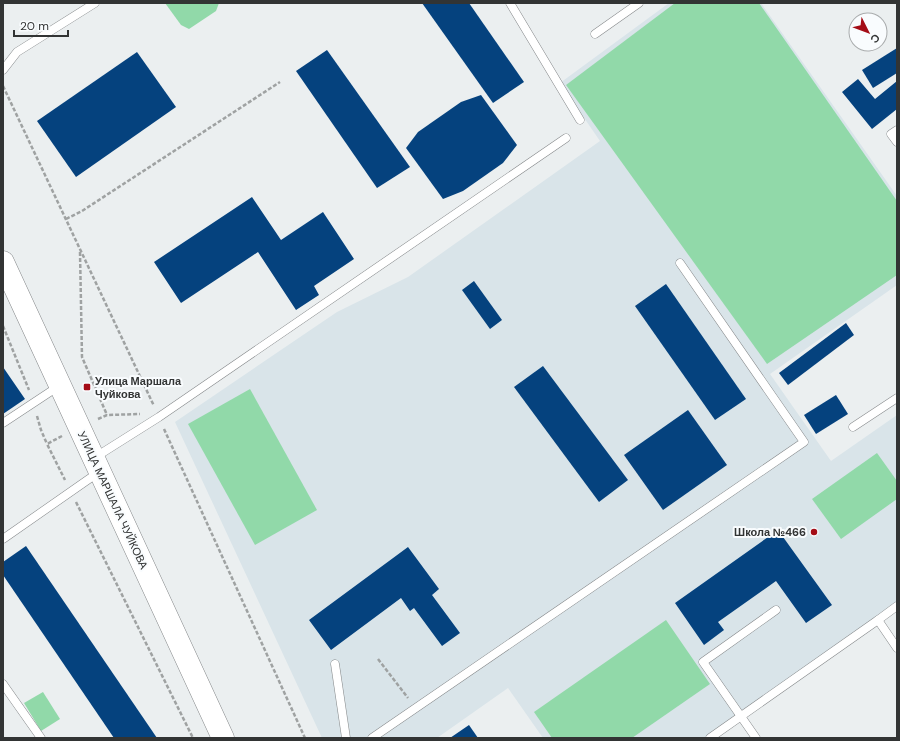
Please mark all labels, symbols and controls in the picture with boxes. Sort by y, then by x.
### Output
scale bar [14,12,68,38]
north arrow [848,12,888,52]
text: 20 m [20,18,49,34]
text: С [868,31,883,46]
place label: Улица Маршала Чуйкова [95,374,182,401]
marker: Улица Маршала Чуйкова [82,382,92,392]
street label: УЛИЦА МАРШАЛА ЧУЙКОВА [75,429,151,572]
place label: Школа №466 [734,525,806,539]
marker: Школа №466 [809,527,819,537]

